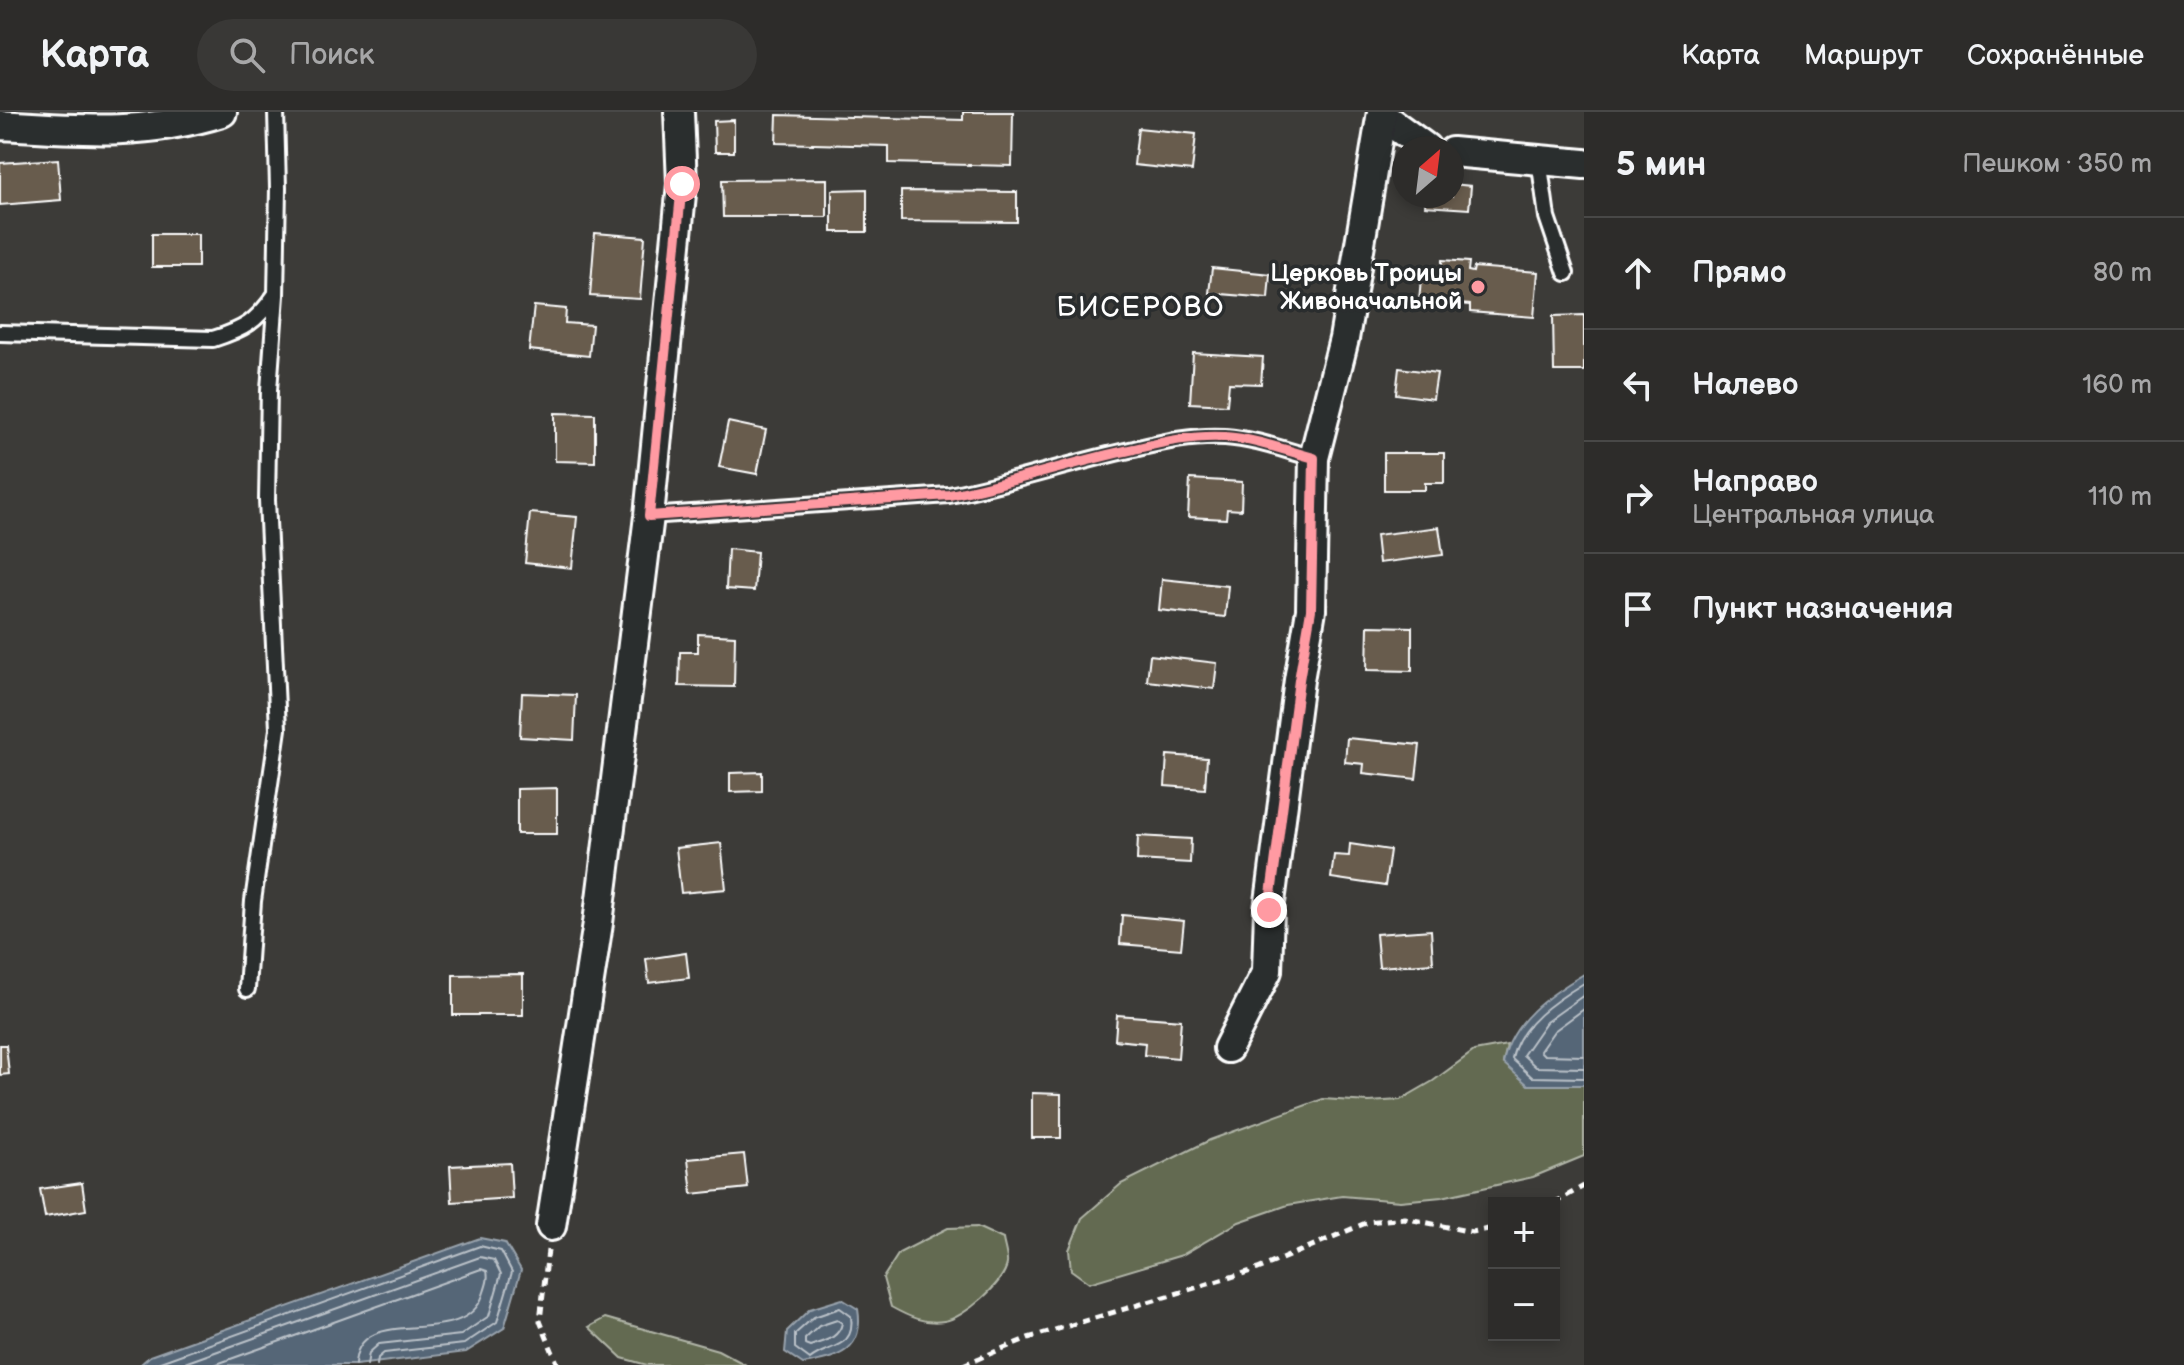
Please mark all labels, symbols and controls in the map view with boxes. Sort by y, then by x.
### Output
search box [197,19,757,91]
text: Карта [40,33,149,78]
icon: search [225,33,269,77]
text: Поиск [289,37,375,73]
text: Карта [1681,39,1760,72]
text: Маршрут [1804,39,1923,72]
text: Сохранённые [1967,39,2144,72]
north arrow [1392,136,1464,208]
text: 5 мин [1616,144,1706,185]
text: Пешком · 350 m [1962,149,2152,180]
route start [664,166,700,202]
icon: ahead [1616,251,1660,295]
text: Прямо [1692,255,1786,291]
text: 80 m [2093,258,2152,289]
place label: Церковь Троицы Живоначальной [1270,259,1462,316]
marker: Церковь Троицы Живоначальной [1469,278,1487,296]
district label: БИСЕРОВО [1057,291,1225,324]
icon: left [1616,363,1660,407]
text: Налево [1692,367,1798,403]
text: 160 m [2082,370,2152,401]
text: Направо [1692,464,1818,500]
icon: right [1616,475,1660,519]
text: 110 m [2088,482,2152,513]
text: Центральная улица [1692,500,1934,531]
icon: arrive [1616,587,1660,631]
text: Пункт назначения [1692,591,1953,627]
route end [1251,892,1287,928]
map controls [1488,1197,1560,1341]
button: + [1488,1197,1560,1269]
button: − [1488,1269,1560,1341]

